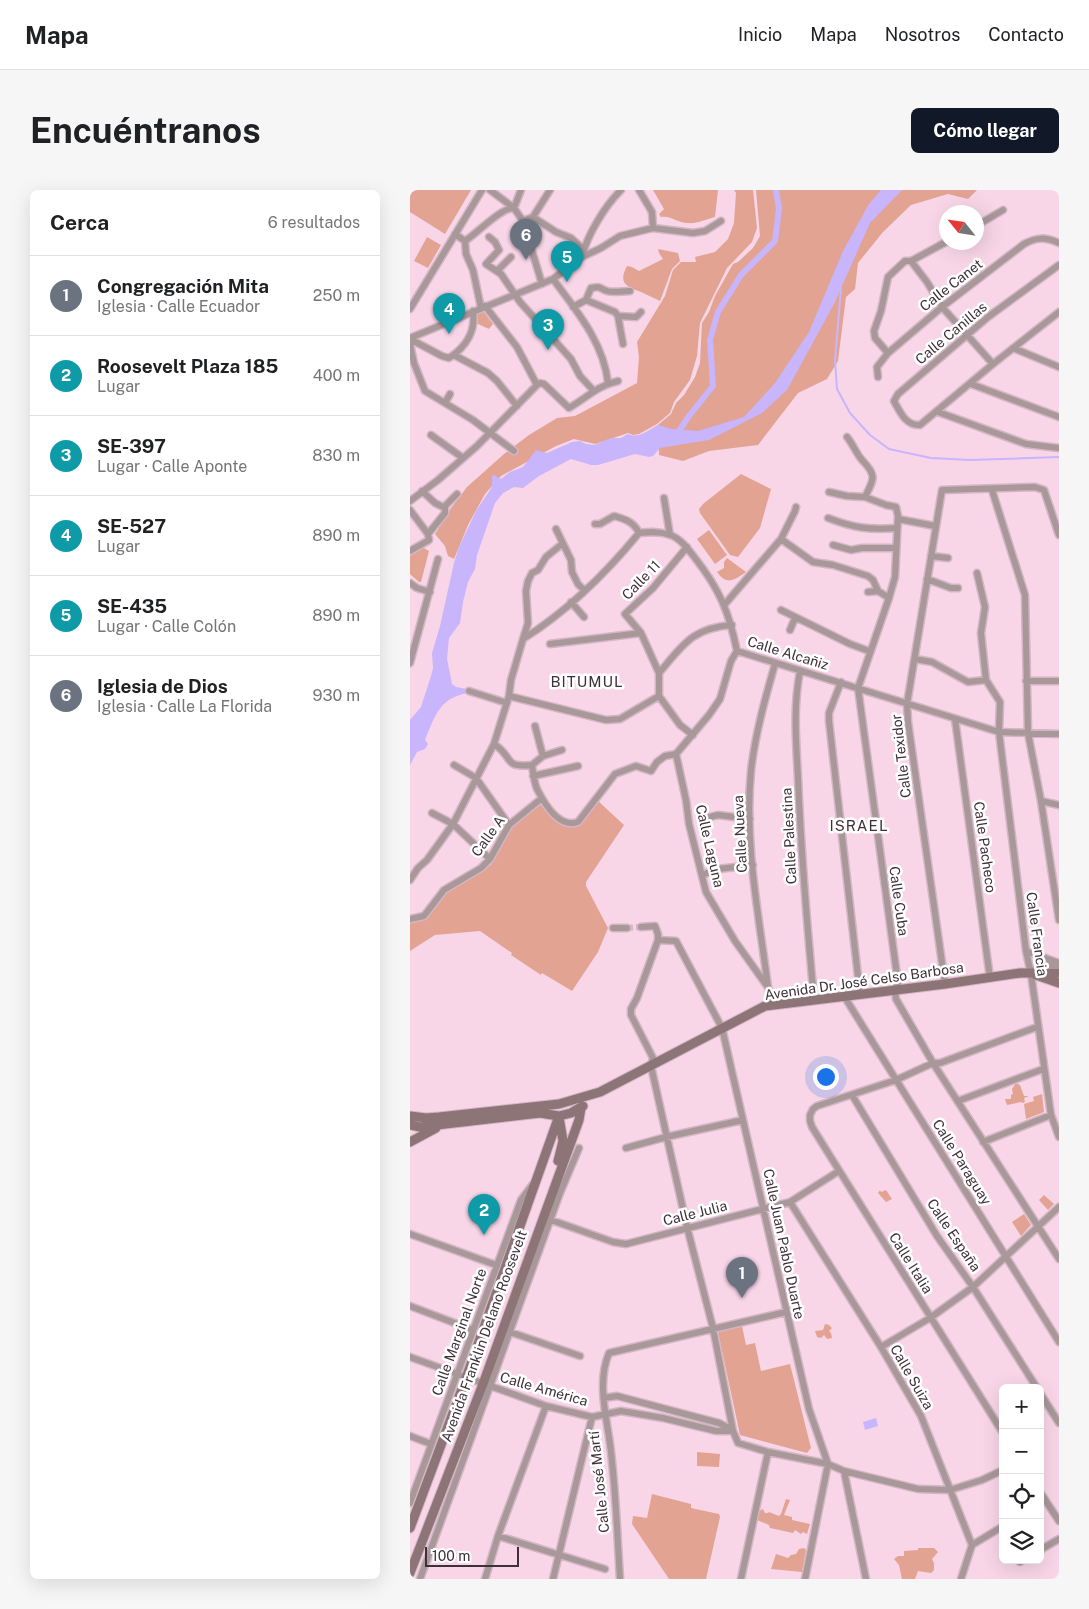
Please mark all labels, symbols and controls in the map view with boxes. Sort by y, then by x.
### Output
text: Mapa [25,21,89,49]
text: Inicio [738,24,782,45]
text: Mapa [810,24,857,45]
text: Nosotros [885,24,960,45]
text: Contacto [988,24,1064,45]
button: Cómo llegar [911,108,1059,153]
text: Encuéntranos [30,110,261,151]
north arrow [939,205,984,250]
text: Cerca [50,210,109,235]
text: 6 resultados [268,213,360,232]
pin: 6 [510,219,542,260]
pin: 5 [551,241,583,282]
street label: Calle Canet [917,256,985,314]
text: Congregación Mita [97,275,269,297]
text: 1 [63,286,69,305]
text: 250 m [313,286,360,305]
pin: 4 [433,293,465,334]
text: Iglesia · Calle Ecuador [97,297,260,316]
street label: Calle Canillas [912,298,990,368]
pin: 3 [532,309,564,350]
text: Roosevelt Plaza 185 [97,355,278,377]
text: 2 [61,366,71,385]
text: 400 m [313,366,360,385]
text: Lugar [97,377,140,396]
text: SE-397 [97,435,166,457]
text: 3 [61,446,71,465]
text: 830 m [312,446,360,465]
text: Lugar · Calle Aponte [97,457,247,476]
text: SE-527 [97,515,166,537]
text: 4 [61,526,71,545]
text: 890 m [312,526,360,545]
text: Lugar [97,537,140,556]
street label: Calle 11 [619,557,663,603]
text: SE-435 [97,595,167,617]
text: 5 [61,606,71,625]
text: 890 m [312,606,360,625]
text: Lugar · Calle Colón [97,617,236,636]
street label: Calle Alcañiz [746,633,831,673]
district label: BITUMUL [550,673,624,690]
text: Iglesia de Dios [97,675,228,697]
text: 6 [61,686,71,705]
text: 930 m [313,686,360,705]
text: Iglesia · Calle La Florida [97,697,272,716]
street label: Calle Texidor [888,713,914,799]
street label: Calle Palestina [778,787,800,885]
street label: Calle Nueva [730,795,750,873]
street label: Calle Pacheco [971,800,999,894]
street label: Calle Laguna [693,803,727,889]
street label: Calle A [468,812,508,859]
district label: ISRAEL [829,817,889,834]
street label: Calle Cuba [886,865,912,937]
street label: Calle Francia [1023,891,1051,977]
street label: Avenida Dr. José Celso Barbosa [763,959,965,1003]
your location [813,1064,839,1090]
street label: Calle Paraguay [929,1116,995,1208]
street label: Calle Juan Pablo Duarte [760,1167,808,1321]
pin: 2 [468,1194,500,1235]
street label: Calle España [924,1196,984,1274]
street label: Calle Julia [661,1197,729,1229]
street label: Avenida Franklin Delano Roosevelt [438,1228,530,1444]
street label: Calle Italia [886,1230,936,1296]
pin: 1 [726,1257,758,1298]
street label: Calle Marginal Norte [429,1266,490,1398]
street label: Calle Suiza [887,1342,937,1412]
street label: Calle América [498,1369,590,1409]
map controls [999,1384,1044,1564]
button: + [999,1384,1044,1429]
button: − [999,1429,1044,1474]
street label: Calle José Martí [586,1430,612,1534]
button: locate [999,1474,1044,1519]
button: layers [999,1519,1044,1564]
scale bar [425,1544,519,1567]
text: 100 m [432,1548,470,1564]

